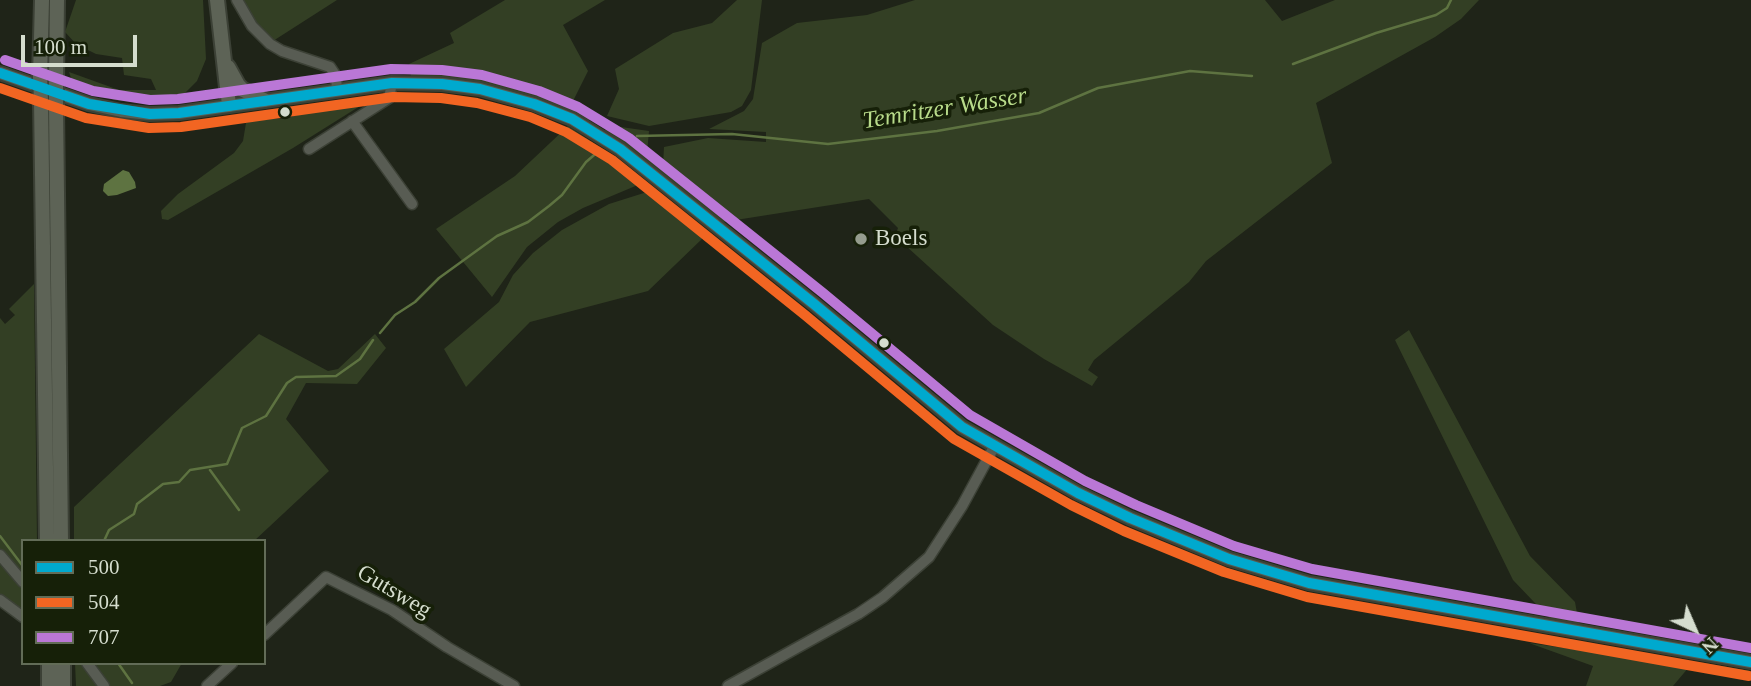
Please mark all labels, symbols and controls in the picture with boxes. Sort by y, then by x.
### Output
scale bar [24,21,140,65]
text: 100 m [34,35,87,59]
water label: Temritzer Wasser [861,82,1029,136]
unlabelled marker [278,105,292,119]
place label: Boels [875,225,927,253]
marker: Boels [853,231,869,247]
unlabelled marker [877,336,891,350]
legend [21,539,266,665]
text: 500 [88,555,120,579]
street label: Gutsweg [352,559,436,625]
text: 504 [88,590,120,614]
north arrow [1660,595,1730,665]
text: 707 [88,625,120,649]
text: N [1698,633,1722,658]

